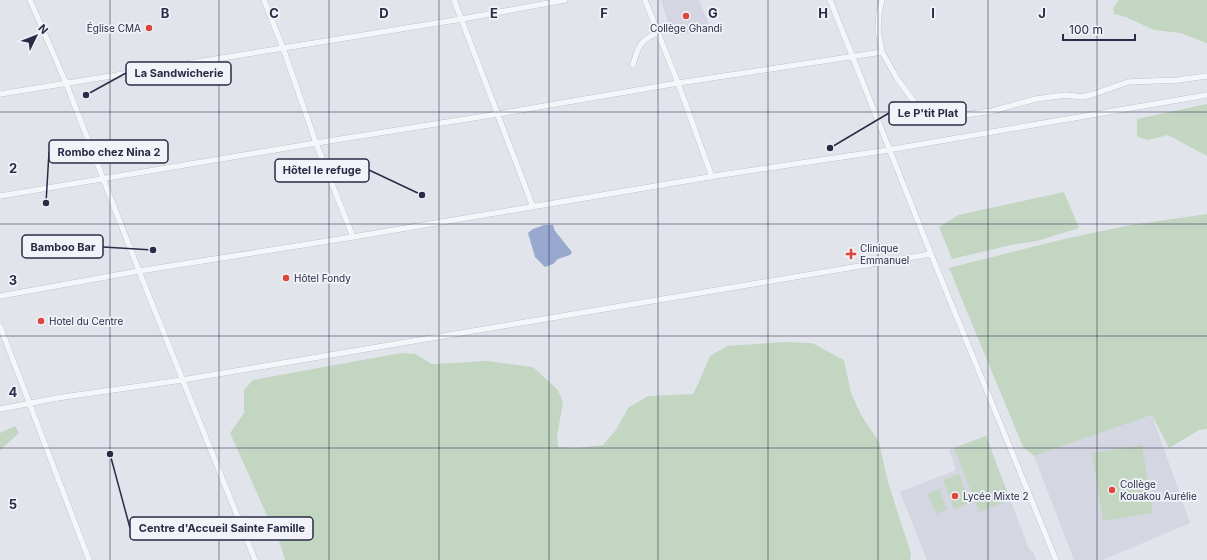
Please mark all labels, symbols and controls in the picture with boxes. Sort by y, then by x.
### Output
text: B [161,5,170,21]
text: C [269,5,279,21]
text: D [379,5,389,21]
text: E [490,5,498,21]
text: F [600,5,608,21]
text: G [708,5,718,21]
text: H [818,5,828,21]
text: I [931,5,935,21]
text: J [1038,5,1046,21]
marker: Collège Ghandi [681,11,691,21]
north arrow [16,16,56,56]
scale bar [1063,16,1135,42]
text: N [35,21,51,37]
place label: Église CMA [87,21,141,34]
place label: Collège Ghandi [650,22,722,34]
text: 100 m [1069,22,1103,37]
marker: Église CMA [144,23,154,33]
callout: La Sandwicherie [126,62,231,85]
text: La Sandwicherie [135,66,224,80]
callout: Le P'tit Plat [889,102,966,125]
text: Le P'tit Plat [898,106,958,120]
callout: Rombo chez Nina 2 [49,140,168,163]
text: Rombo chez Nina 2 [58,145,160,159]
callout: Hôtel le refuge [275,159,369,182]
text: 2 [9,160,17,176]
text: Hôtel le refuge [283,163,362,177]
callout: Bamboo Bar [22,235,103,258]
text: Bamboo Bar [31,240,96,254]
place label: Clinique Emmanuel [860,242,909,266]
marker: Clinique Emmanuel [845,248,857,260]
text: 3 [9,272,17,288]
place label: Hôtel Fondy [294,272,351,284]
marker: Hôtel Fondy [281,273,291,283]
place label: Hotel du Centre [49,315,123,327]
marker: Hotel du Centre [36,316,46,326]
text: 4 [9,384,18,400]
place label: Collège Kouakou Aurélie [1120,478,1197,502]
marker: Collège Kouakou Aurélie [1107,485,1117,495]
place label: Lycée Mixte 2 [963,490,1029,502]
marker: Lycée Mixte 2 [950,491,960,501]
text: 5 [9,496,17,512]
callout: Centre d'Accueil Sainte Famille [130,517,313,540]
text: Centre d'Accueil Sainte Famille [139,521,306,535]

